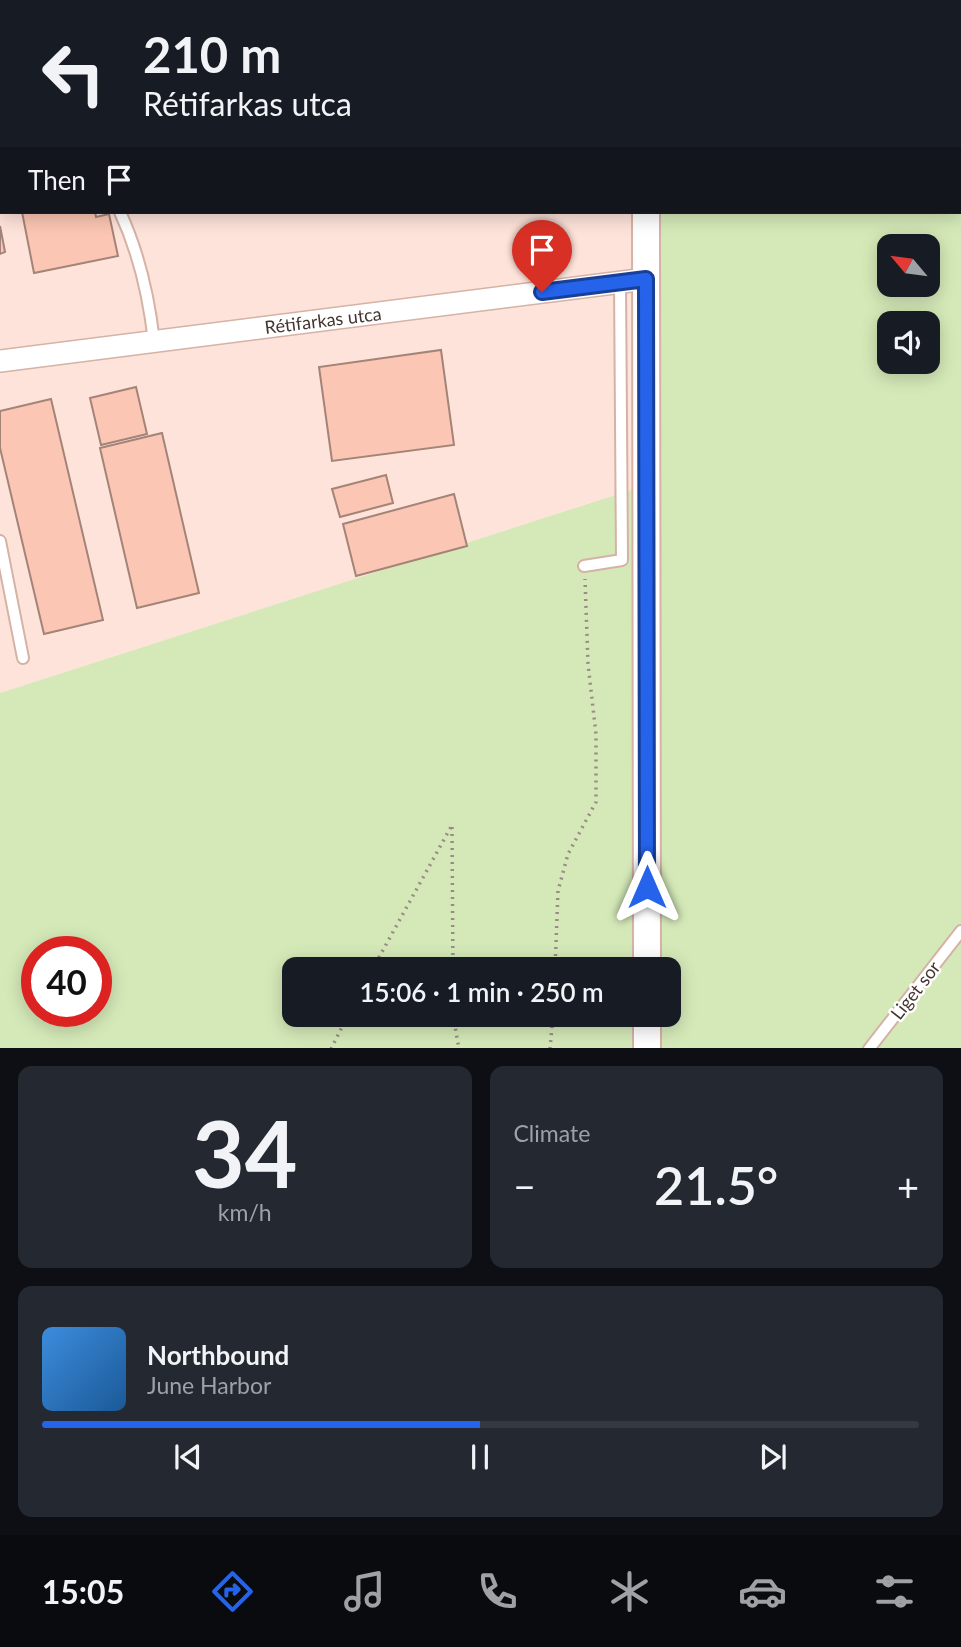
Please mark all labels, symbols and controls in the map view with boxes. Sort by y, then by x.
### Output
text: 210 m [143,25,281,83]
icon: left [28,28,119,119]
text: Rétifarkas utca [143,84,352,123]
icon: arrive [100,161,138,199]
text: Then [28,164,86,196]
pin [512,220,572,292]
icon: arrive [523,231,561,269]
north arrow [877,234,940,298]
map controls [877,234,940,374]
street label: Rétifarkas utca [263,302,383,338]
button: sound [877,311,940,374]
position arrow [610,850,684,924]
speed limit sign: 40 [21,936,112,1027]
street label: Liget sor [885,956,945,1024]
text: 15:06 · 1 min · 250 m [359,976,604,1008]
text: 34 [192,1098,298,1207]
text: Climate [514,1119,590,1147]
text: 21.5° [654,1154,778,1216]
text: − [514,1163,536,1209]
text: + [897,1163,919,1209]
text: km/h [218,1198,272,1226]
text: Northbound [147,1339,289,1371]
text: June Harbor [147,1371,271,1399]
icon: previous [169,1438,207,1476]
icon: pause [461,1438,499,1476]
icon: next [754,1438,792,1476]
icon: directions [208,1567,257,1616]
icon: music [340,1567,389,1616]
icon: phone [473,1567,522,1616]
icon: climate [605,1567,654,1616]
icon: car [738,1567,787,1616]
icon: filters [870,1567,919,1616]
text: 15:05 [42,1572,124,1611]

